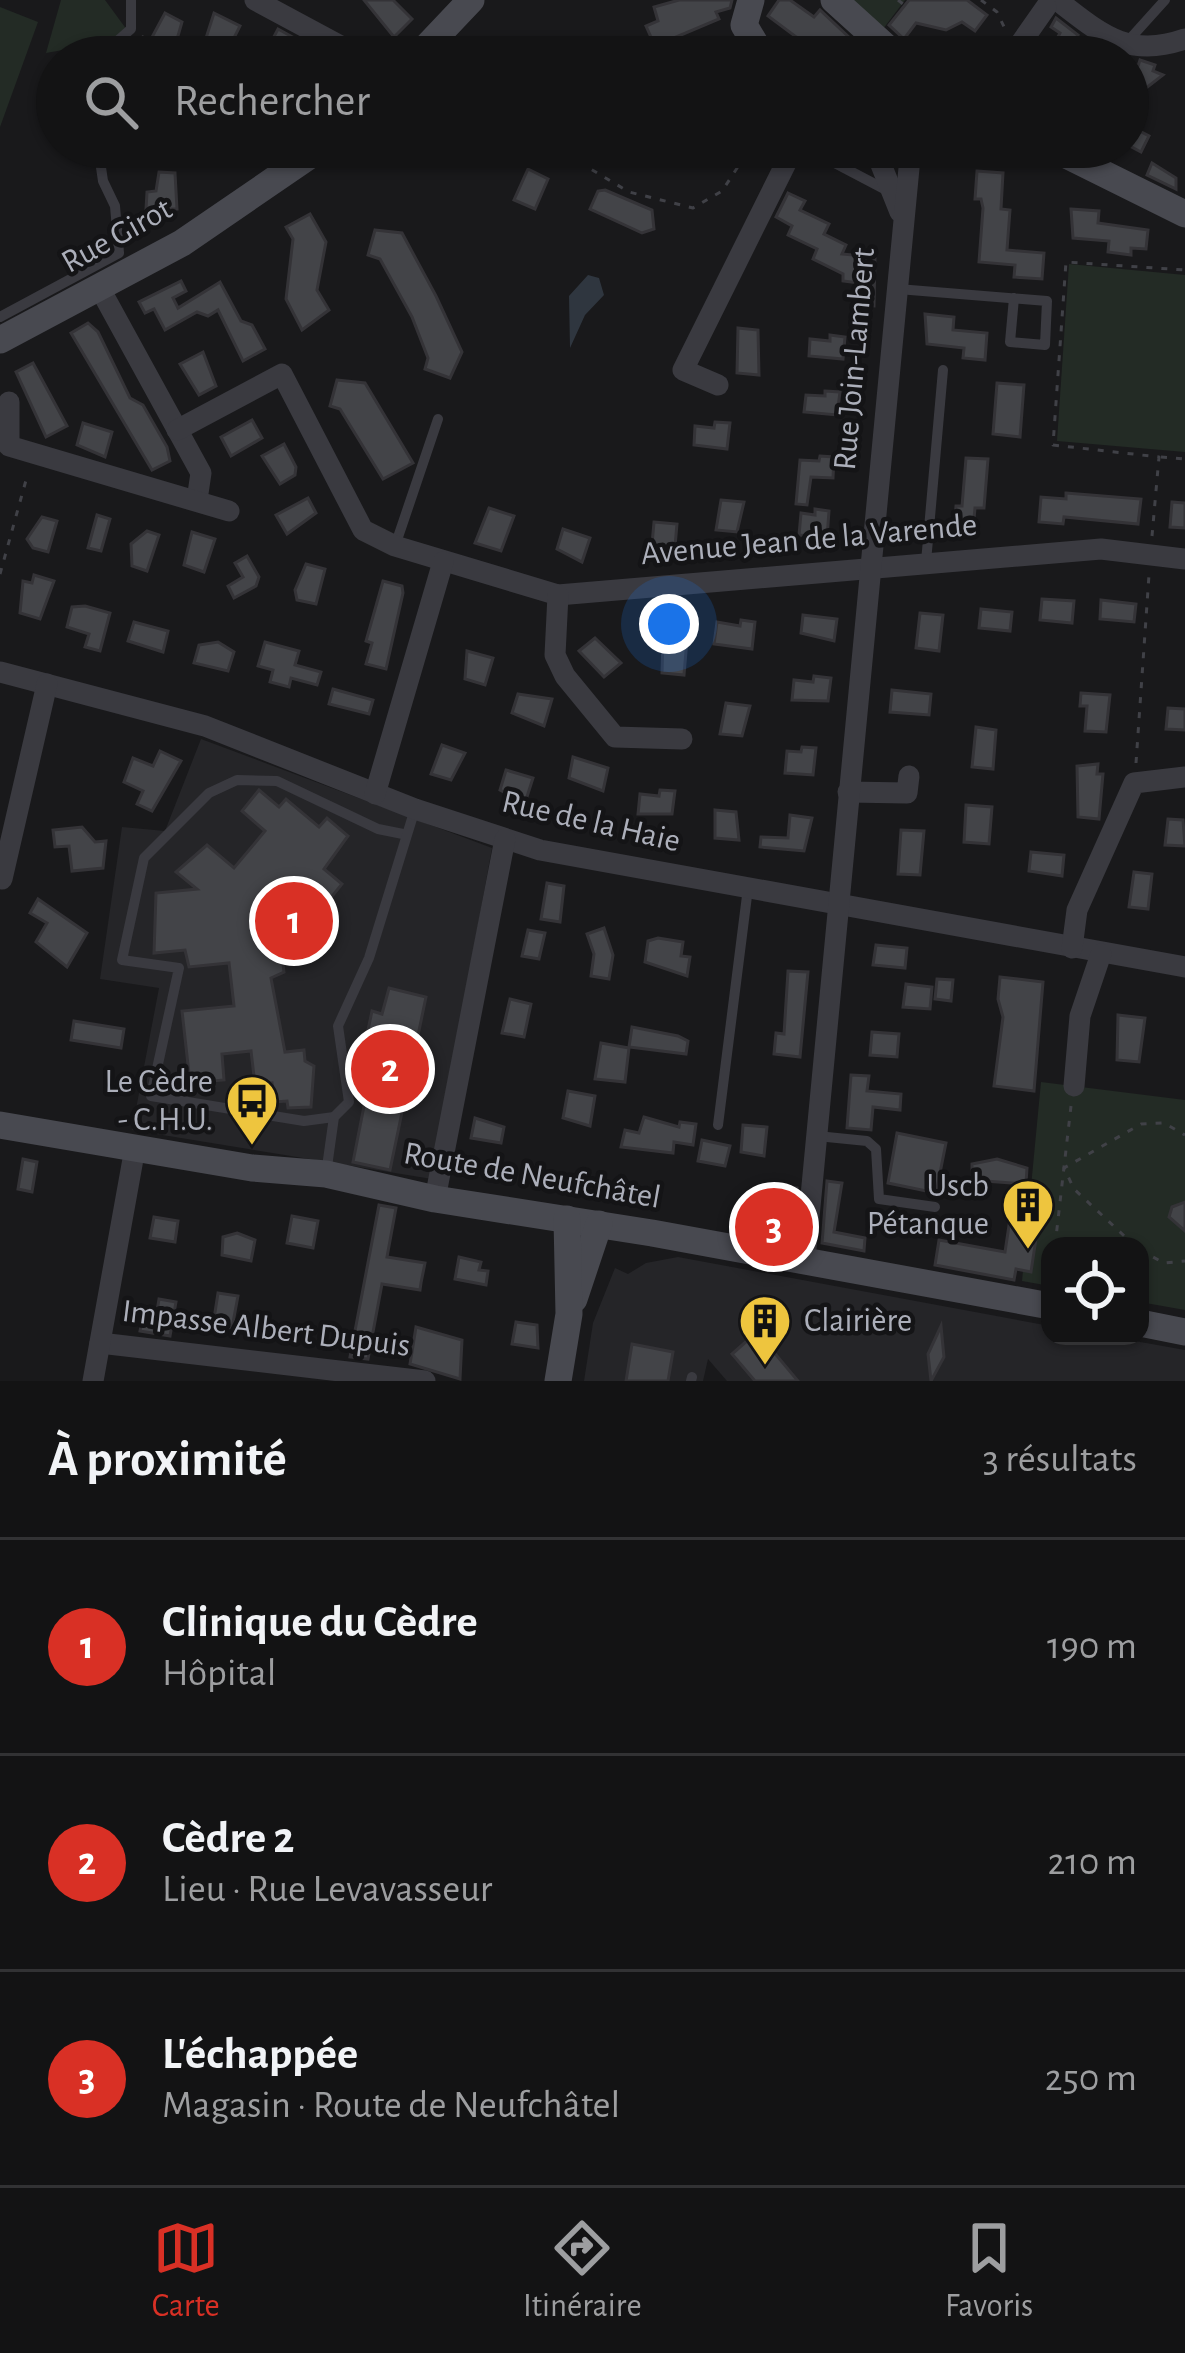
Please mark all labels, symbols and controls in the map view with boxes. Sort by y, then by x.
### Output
search box [36,36,1149,168]
icon: search [78,69,144,135]
text: Rechercher [174,79,370,124]
street label: Rue Girot [56,192,178,280]
street label: Rue Join-Lambert [829,246,881,472]
street label: Avenue Jean de la Varende [640,509,978,571]
your location [639,594,699,654]
street label: Rue de la Haie [499,785,683,859]
pin: 1 [255,876,333,966]
pin: 2 [351,1024,429,1114]
place label: Le Cèdre - C.H.U. [104,1066,213,1137]
bus stop icon: Le Cèdre - C.H.U. [224,1073,280,1147]
street label: Route de Neufchâtel [401,1137,663,1215]
place label: Uscb Pétanque [867,1170,989,1241]
building icon: Uscb Pétanque [1000,1177,1056,1251]
pin: 3 [735,1182,813,1272]
map controls [1041,1237,1149,1345]
button: locate [1041,1237,1149,1345]
building icon: Clairière [737,1293,793,1367]
street label: Impasse Albert Dupuis [120,1295,412,1363]
place label: Clairière [804,1305,912,1338]
text: À proximité [48,1434,287,1485]
text: 3 résultats [983,1440,1137,1479]
text: Clinique du Cèdre [162,1600,478,1645]
text: 1 [80,1627,94,1666]
text: 190 m [1047,1627,1137,1666]
text: Hôpital [162,1654,276,1693]
text: Cèdre 2 [162,1816,294,1861]
text: 2 [78,1843,96,1882]
text: 210 m [1048,1843,1137,1882]
text: Lieu · Rue Levavasseur [162,1870,492,1909]
text: L'échappée [162,2032,358,2077]
text: 3 [79,2059,95,2098]
text: 250 m [1045,2059,1137,2098]
text: Magasin · Route de Neufchâtel [162,2086,620,2125]
tab: Carte [152,2215,220,2327]
tab: Itinéraire [523,2215,642,2327]
tab: Favoris [945,2215,1033,2327]

